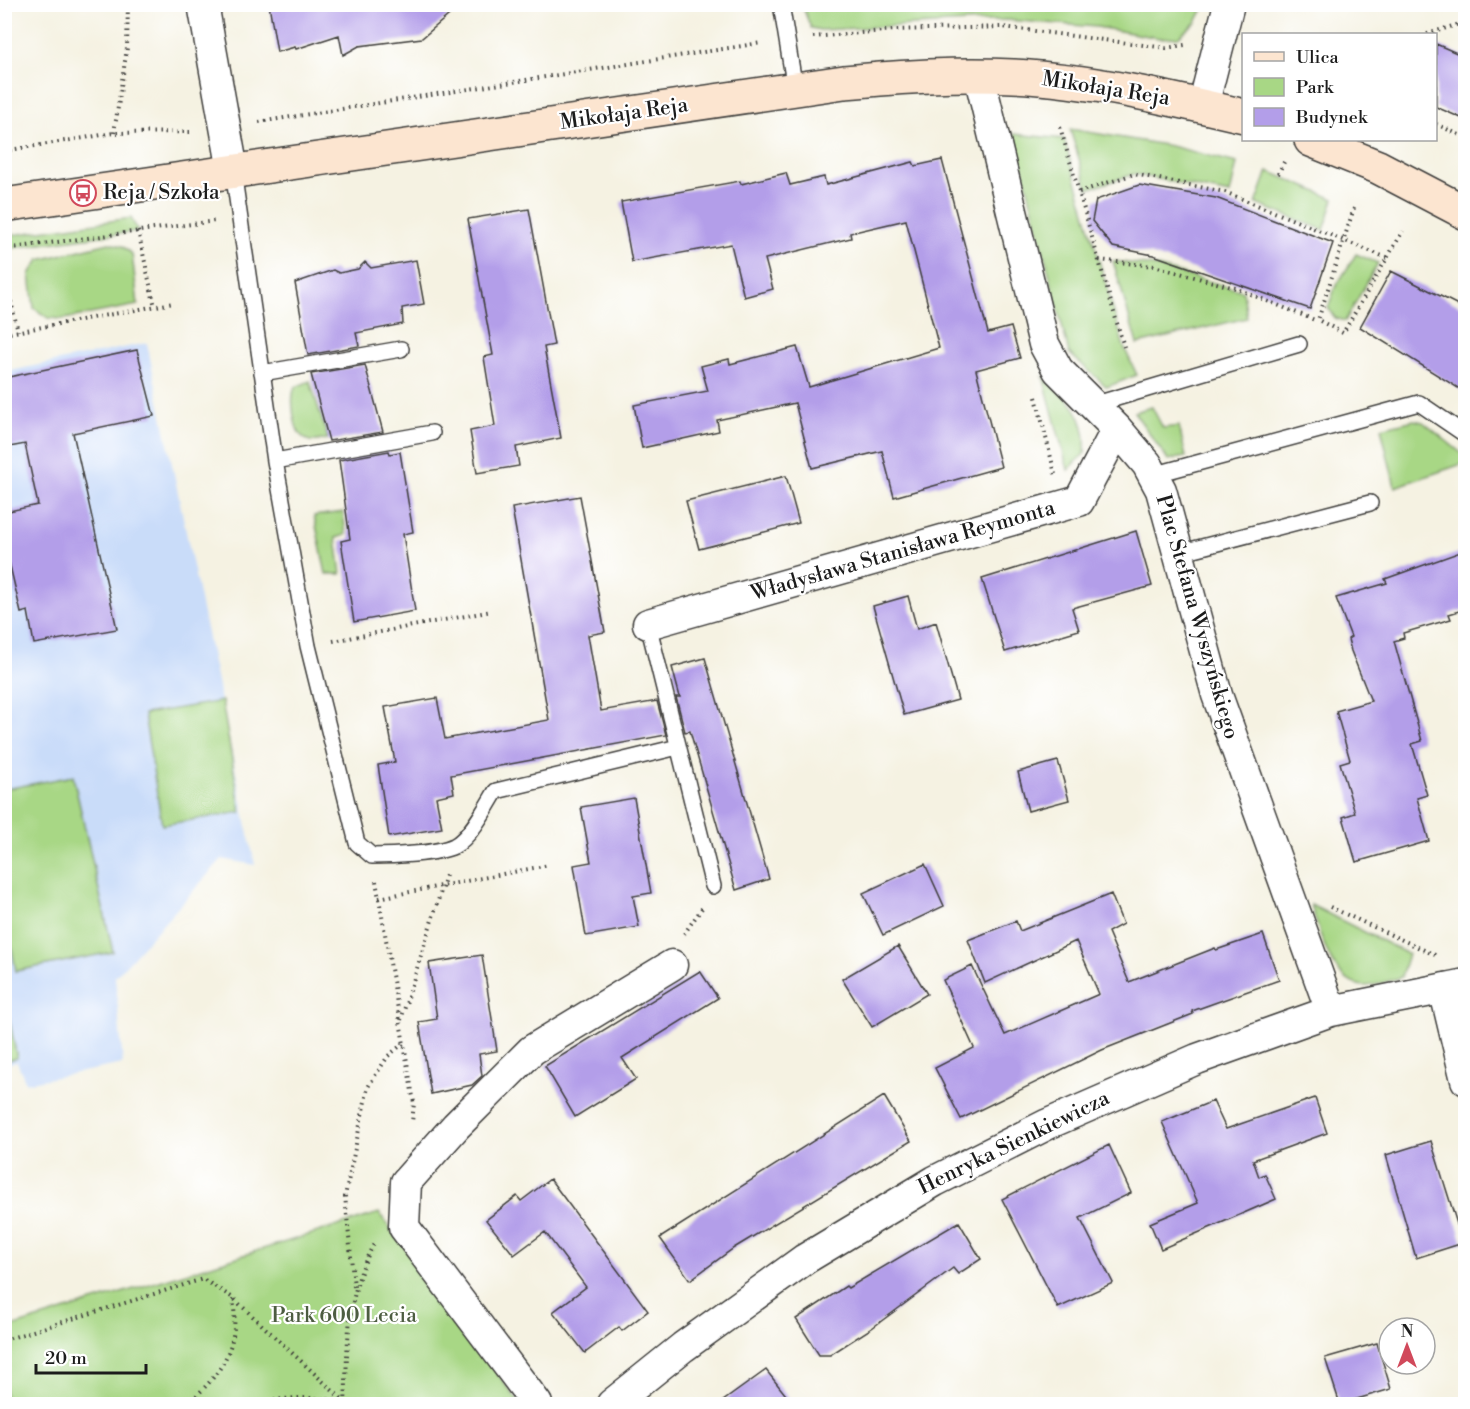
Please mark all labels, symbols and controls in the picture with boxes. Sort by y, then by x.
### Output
legend [1242,33,1437,141]
text: Ulica [1296,46,1340,69]
street label: Mikołaja Reja [1040,66,1172,112]
text: Park [1296,76,1335,99]
street label: Mikołaja Reja [558,92,690,136]
text: Budynek [1295,106,1369,129]
bus stop icon: Reja / Szkoła [68,178,98,208]
place label: Reja / Szkoła [103,180,220,206]
street label: Plac Stefana Wyszyńskiego [1150,492,1244,742]
street label: Władysława Stanisława Reymonta [747,495,1058,607]
street label: Henryka Sienkiewicza [914,1085,1114,1201]
park label: Park 600 Lecia [271,1303,417,1329]
north arrow [1377,1316,1437,1376]
text: N [1401,1322,1414,1342]
scale bar [36,1337,146,1375]
text: 20 m [45,1347,87,1370]

